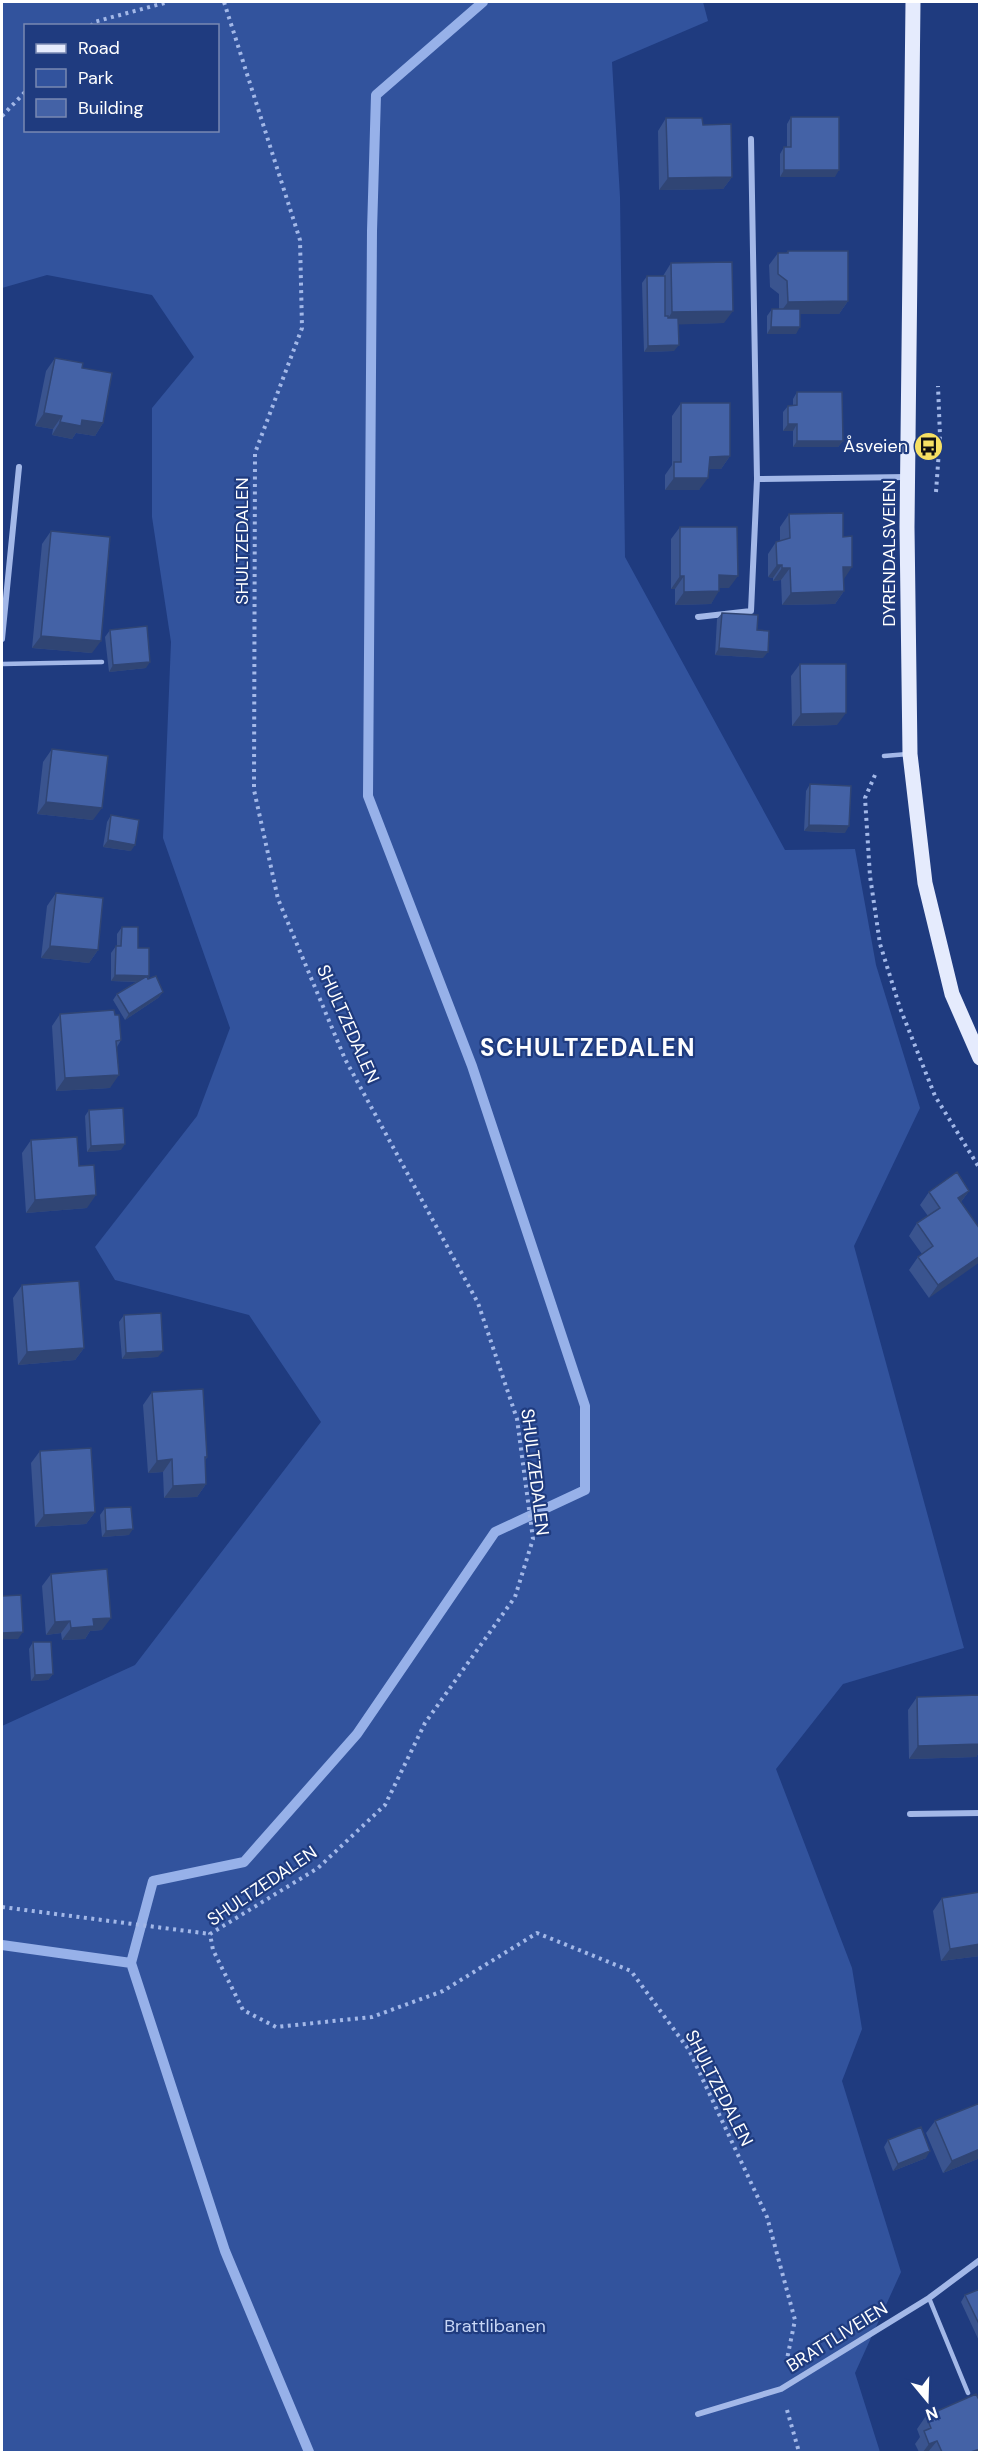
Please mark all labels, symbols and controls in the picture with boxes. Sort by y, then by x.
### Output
legend [24,24,219,132]
text: Road [78,36,120,60]
text: Park [78,66,114,90]
text: Building [78,96,143,120]
bus stop icon: Åsveien [913,430,945,462]
place label: Åsveien [843,434,908,458]
street label: SHULTZEDALEN [230,477,254,605]
street label: DYRENDALSVEIEN [877,480,901,626]
street label: SHULTZEDALEN [311,961,385,1087]
district label: SCHULTZEDALEN [480,1032,696,1063]
street label: SHULTZEDALEN [515,1407,555,1537]
street label: SHULTZEDALEN [202,1840,322,1932]
street label: SHULTZEDALEN [679,2026,759,2150]
street label: BRATTLIVEIEN [782,2296,892,2378]
park label: Brattlibanen [444,2314,546,2338]
north arrow [897,2370,957,2430]
text: N [923,2402,941,2426]

